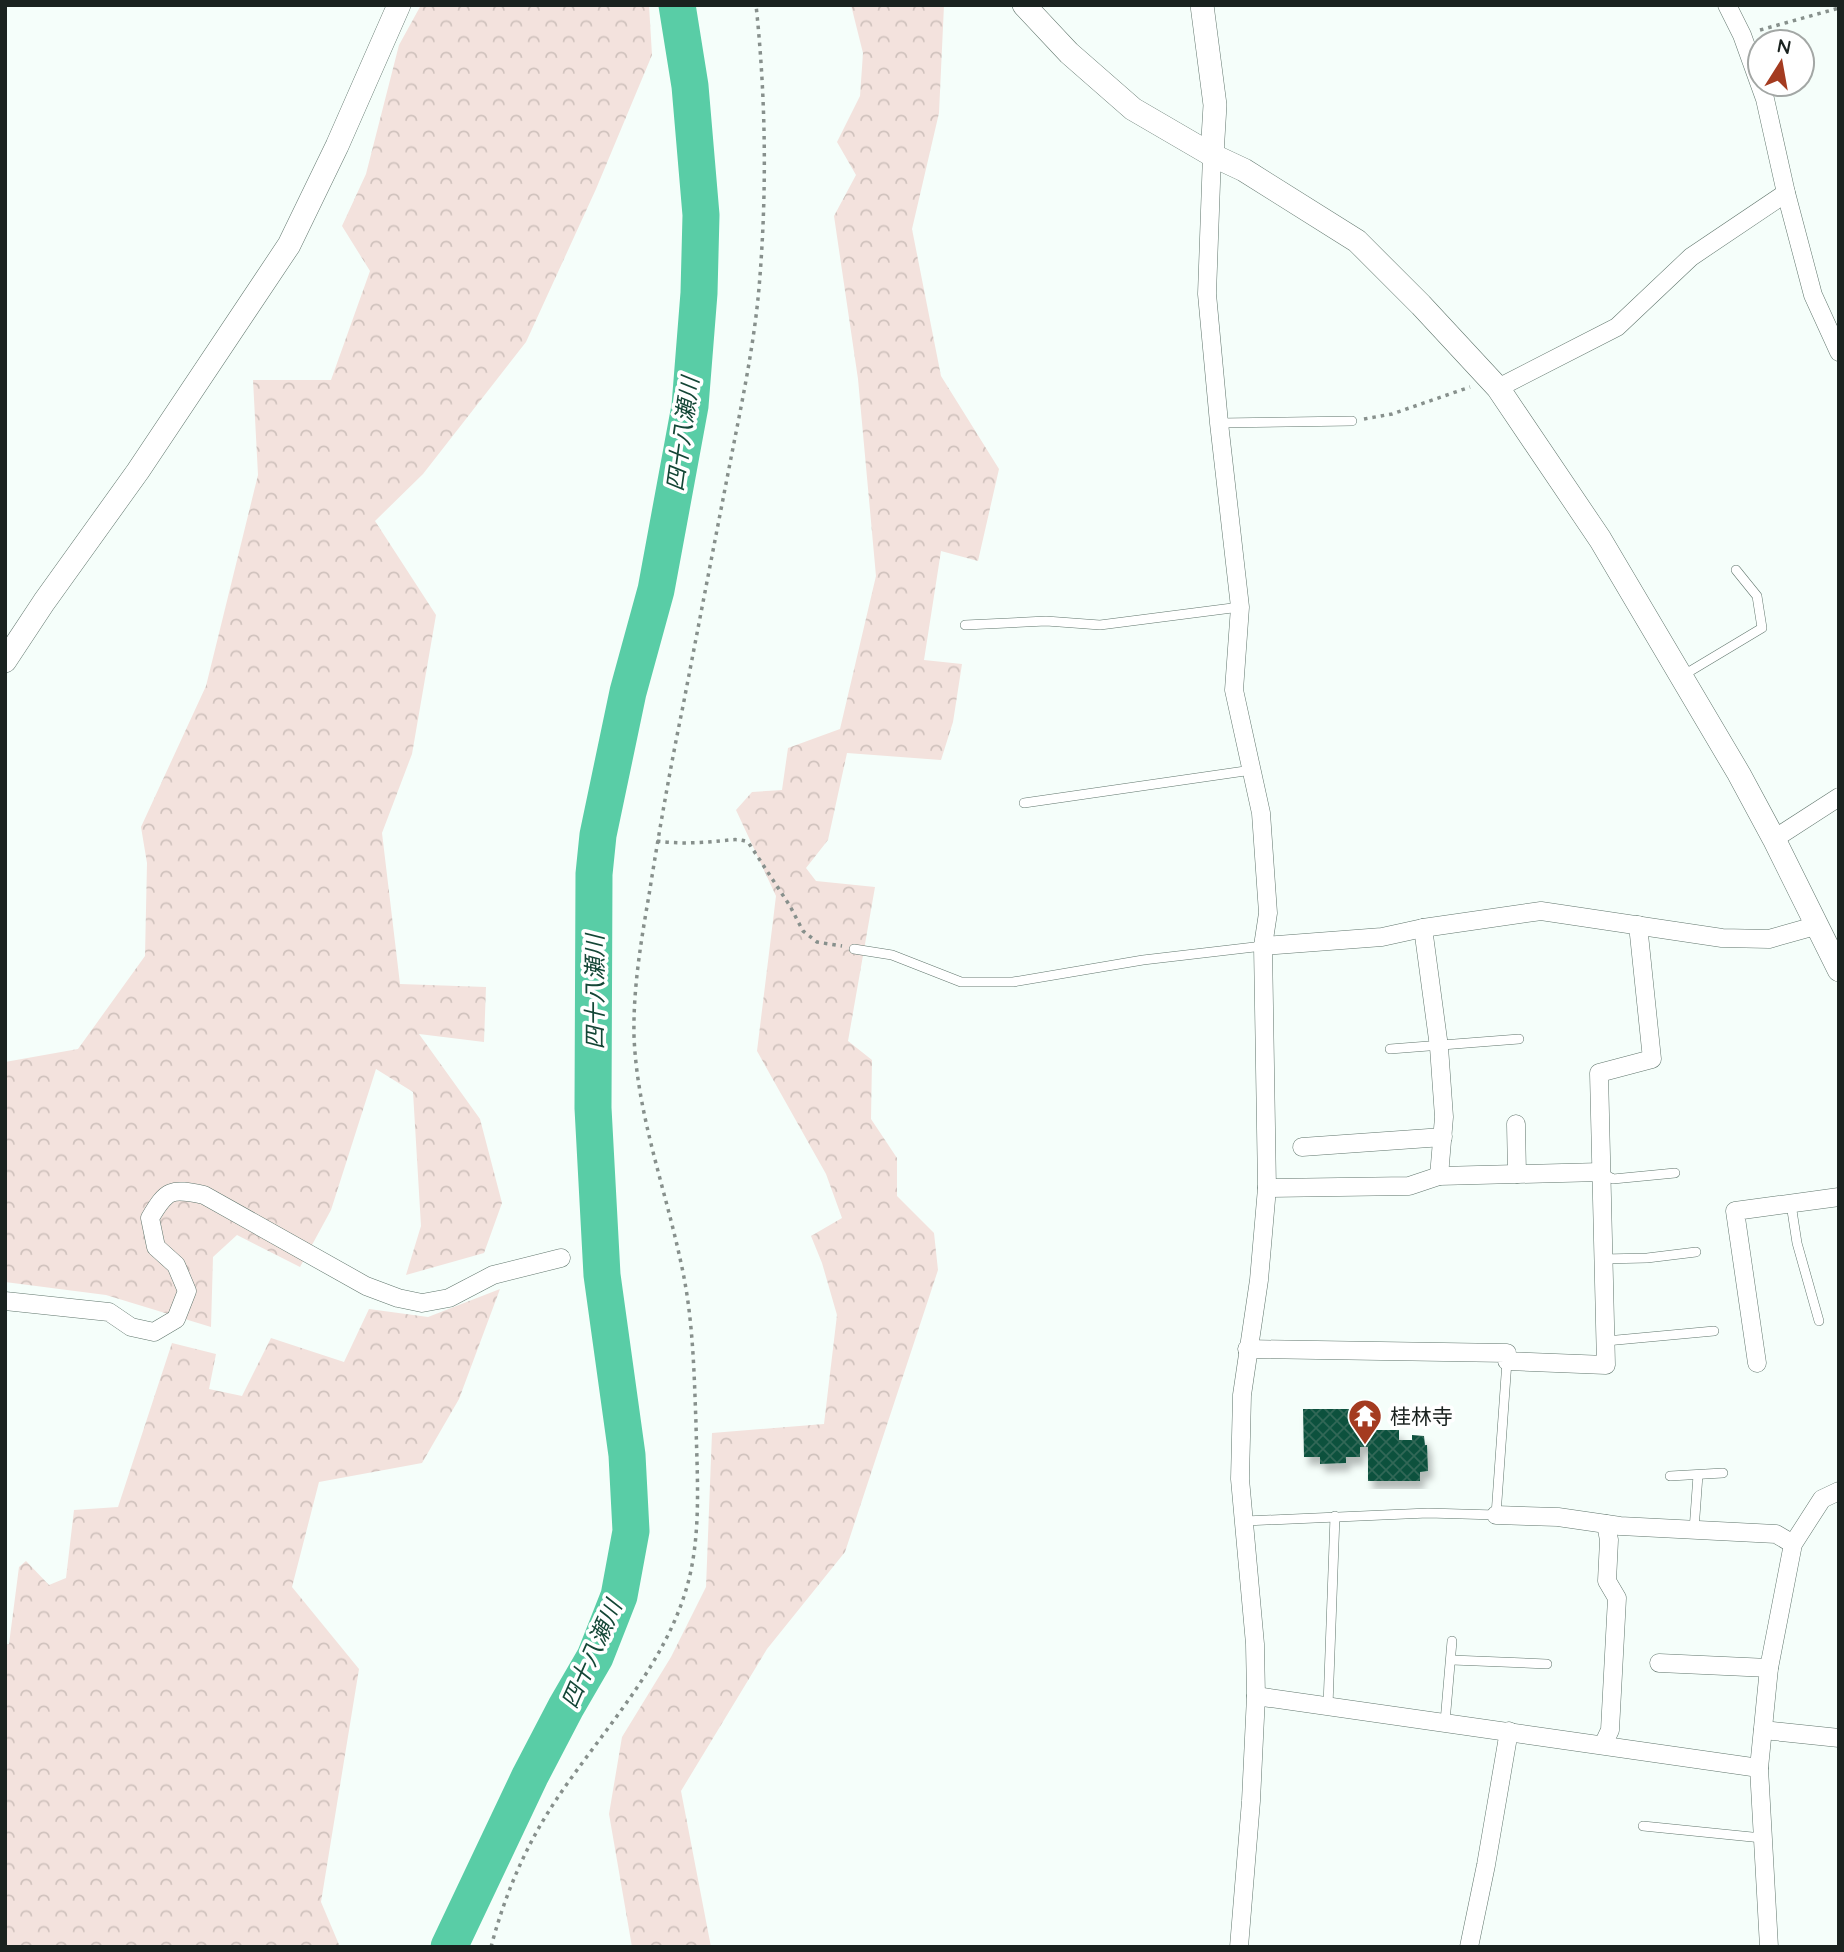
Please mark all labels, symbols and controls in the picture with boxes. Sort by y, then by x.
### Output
north arrow [1746,28,1816,98]
text: N [1775,33,1793,59]
water label: 四十八瀬川 [660,372,705,493]
water label: 四十八瀬川 [580,932,609,1050]
temple icon: 桂林寺 [1346,1397,1384,1446]
place label: 桂林寺 [1390,1403,1453,1429]
water label: 四十八瀬川 [554,1593,629,1712]

